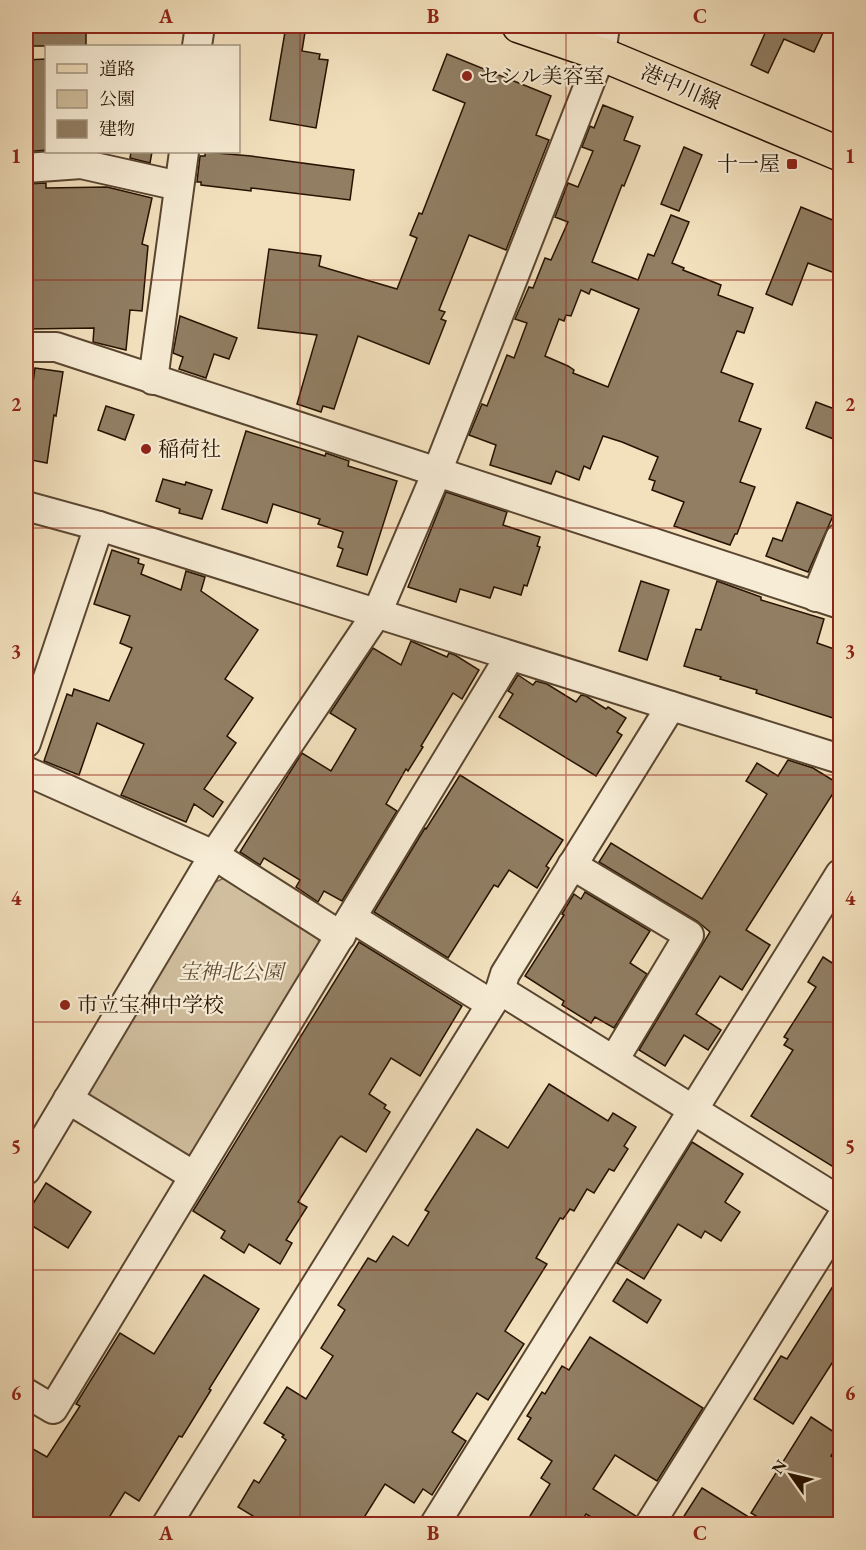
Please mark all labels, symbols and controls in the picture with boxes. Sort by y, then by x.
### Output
text: A [158,3,174,29]
text: B [427,3,439,29]
text: C [693,3,707,29]
legend [45,45,240,153]
text: 道路 [99,57,135,80]
street label: 港中川線 [637,58,725,115]
place label: セシル美容室 [479,62,604,89]
marker: セシル美容室 [460,69,474,83]
text: 公園 [99,87,135,110]
text: 建物 [99,117,135,140]
text: 1 [11,143,21,169]
text: 1 [845,143,855,169]
place label: 十一屋 [717,150,780,177]
marker: 十一屋 [785,157,799,171]
text: 2 [11,391,22,417]
text: 2 [845,391,856,417]
place label: 稲荷社 [158,435,221,462]
marker: 稲荷社 [139,442,153,456]
text: 3 [11,638,21,664]
text: 3 [845,638,855,664]
text: 4 [11,885,22,911]
text: 4 [845,885,856,911]
park label: 宝神北公園 [179,958,286,985]
place label: 市立宝神中学校 [77,991,224,1018]
marker: 市立宝神中学校 [58,998,72,1012]
text: 5 [11,1133,21,1159]
text: 5 [845,1133,855,1159]
text: 6 [11,1380,22,1406]
text: 6 [845,1380,856,1406]
north arrow [761,1445,821,1505]
text: N [767,1456,791,1478]
text: A [158,1520,174,1546]
text: B [427,1520,439,1546]
text: C [693,1520,707,1546]

